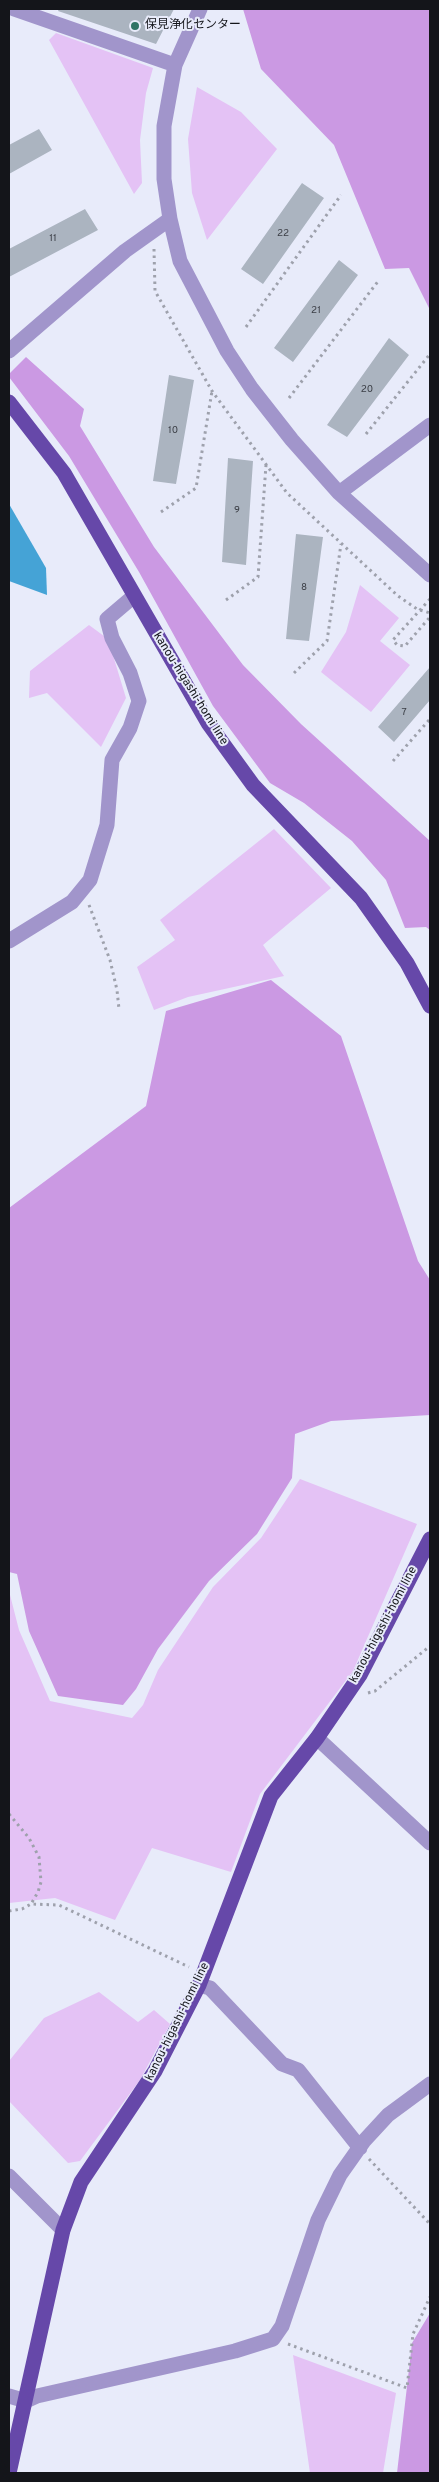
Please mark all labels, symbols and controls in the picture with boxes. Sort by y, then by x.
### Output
place label: 保見浄化センター [145,19,241,33]
marker: 保見浄化センター [129,20,141,32]
house number: 22 [277,228,289,240]
house number: 11 [49,233,57,245]
house number: 21 [311,305,321,317]
house number: 20 [361,384,373,396]
house number: 10 [168,425,178,437]
house number: 9 [234,505,240,517]
house number: 8 [301,582,307,594]
street label: kanou-higashi-homi line [149,630,231,748]
house number: 7 [401,707,407,719]
street label: kanou-higashi-homi line [347,1564,421,1686]
street label: kanou-higashi-homi line [143,1960,213,2084]

